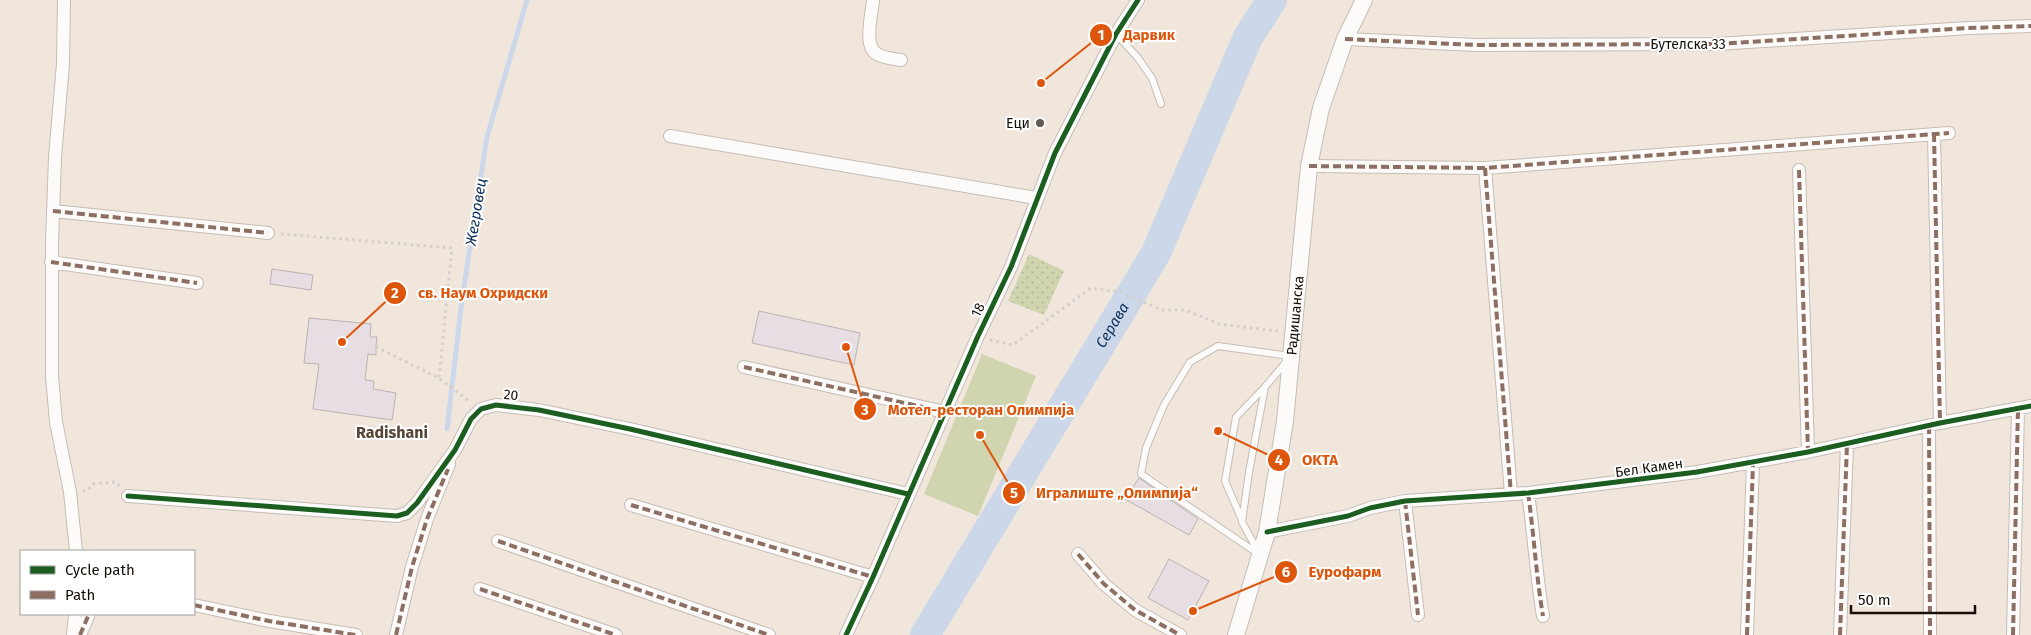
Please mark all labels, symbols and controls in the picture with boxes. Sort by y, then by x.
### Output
callout: Дарвик [1088,20,1185,50]
text: 1 [1098,26,1104,44]
text: Дарвик [1122,26,1176,44]
street label: Бутелска 33 [1650,36,1726,53]
place label: Еци [1006,115,1030,132]
marker: Еци [1034,117,1046,129]
water label: Жегровец [462,177,490,248]
street label: Радишанска [1283,275,1307,356]
callout: св. Наум Охридски [383,278,558,308]
text: 2 [391,284,399,302]
text: св. Наум Охридски [418,284,548,302]
water label: Серава [1092,299,1133,351]
street label: 18 [967,300,989,320]
street label: 20 [503,386,519,404]
callout: Мотел-ресторан Олимпија [853,394,1084,424]
text: 3 [860,401,869,419]
text: Мотел-ресторан Олимпија [888,401,1074,419]
district label: Radishani [356,423,428,442]
callout: OKTA [1267,445,1348,475]
text: 4 [1275,451,1284,469]
text: OKTA [1302,451,1339,469]
street label: Бел Камен [1614,455,1684,481]
callout: Игралиште „Олимпија“ [1001,478,1208,508]
text: 5 [1010,484,1018,502]
text: Игралиште „Олимпија“ [1036,484,1198,502]
legend [20,550,195,615]
callout: Еурофарм [1273,557,1391,587]
text: Cycle path [65,561,135,579]
text: 6 [1282,563,1291,581]
text: Еурофарм [1309,563,1381,581]
scale bar [1851,582,1975,614]
text: Path [65,586,95,604]
text: 50 m [1858,591,1891,609]

